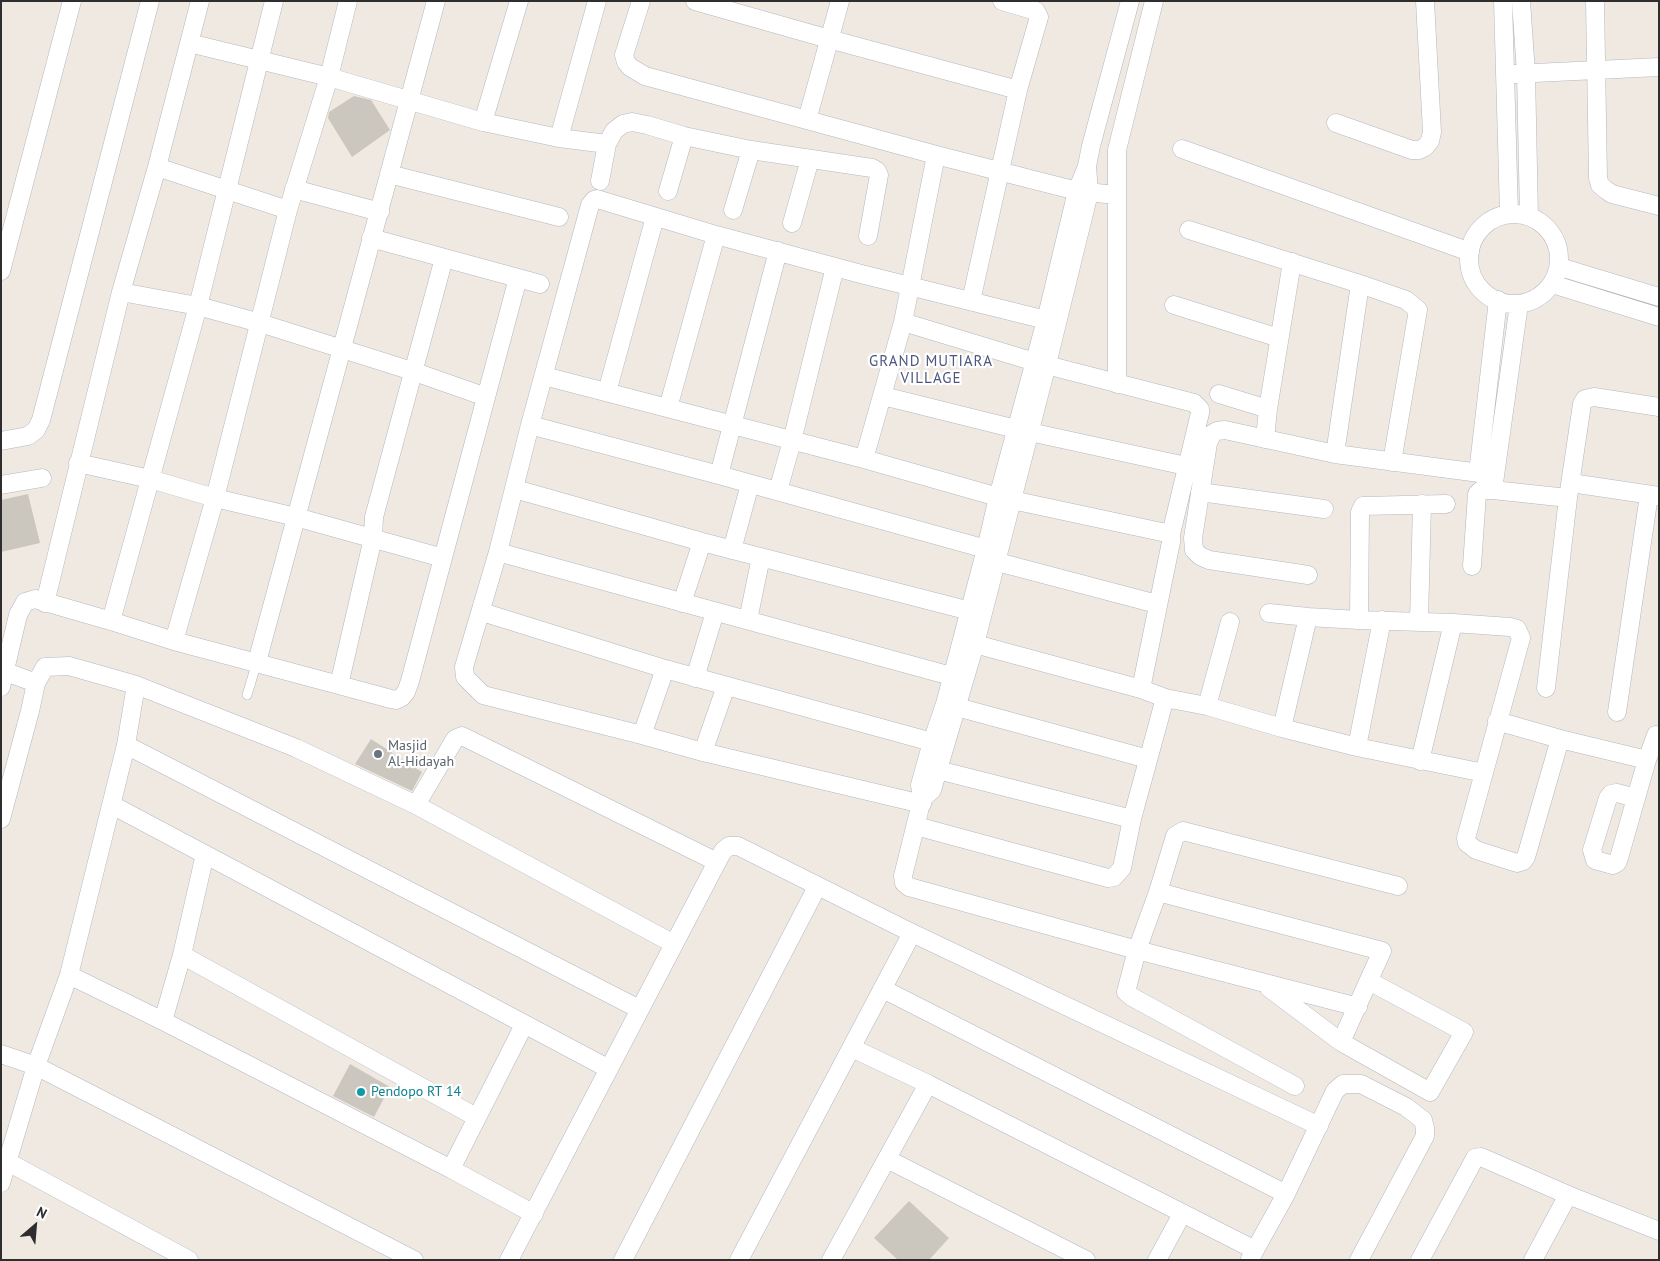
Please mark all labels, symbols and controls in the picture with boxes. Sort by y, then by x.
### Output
district label: GRAND MUTIARA VILLAGE [867,353,995,388]
place label: Masjid Al-Hidayah [388,738,454,770]
marker: Masjid Al-Hidayah [372,748,384,760]
place label: Pendopo RT 14 [371,1084,461,1100]
marker: Pendopo RT 14 [355,1086,367,1098]
north arrow [10,1201,60,1251]
text: N [34,1203,50,1223]

